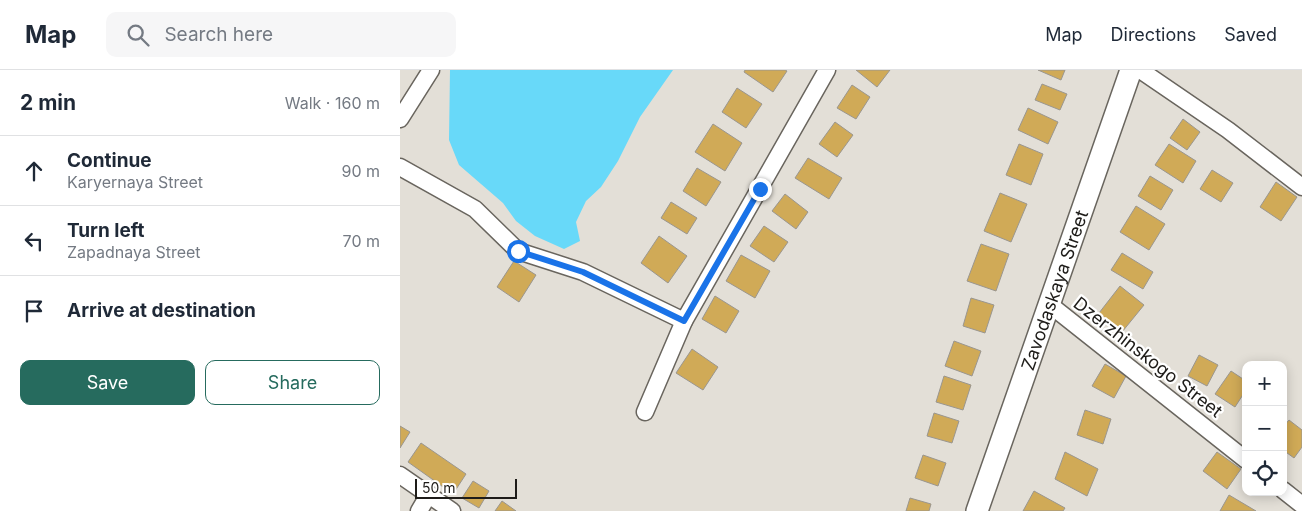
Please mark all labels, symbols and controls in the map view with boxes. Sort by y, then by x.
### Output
search box [106,12,456,57]
text: Map [25,20,76,49]
icon: search [124,21,152,49]
text: Search here [164,23,273,46]
text: Map [1045,24,1083,45]
text: Directions [1111,24,1196,45]
text: Saved [1224,24,1277,45]
text: 2 min [20,90,76,115]
text: Walk · 160 m [285,93,380,113]
text: Continue [67,149,152,172]
icon: ahead [20,157,48,185]
text: 90 m [341,161,380,181]
text: Karyernaya Street [67,172,203,192]
route end [749,178,772,201]
street label: Zavodaskaya Street [1017,207,1092,373]
text: Turn left [67,219,145,242]
icon: left [20,227,48,255]
text: 70 m [343,231,380,251]
route start [507,240,530,263]
text: Zapadnaya Street [67,242,201,262]
street label: Dzerzhinskogo Street [1069,292,1227,422]
icon: arrive [20,297,48,325]
text: Arrive at destination [67,299,256,322]
button: Save [20,360,195,405]
button: Share [205,360,380,405]
map controls [1242,361,1287,496]
button: + [1242,361,1287,406]
button: − [1242,406,1287,451]
button: locate [1242,451,1287,496]
scale bar [415,476,518,499]
text: 50 m [422,479,456,496]

